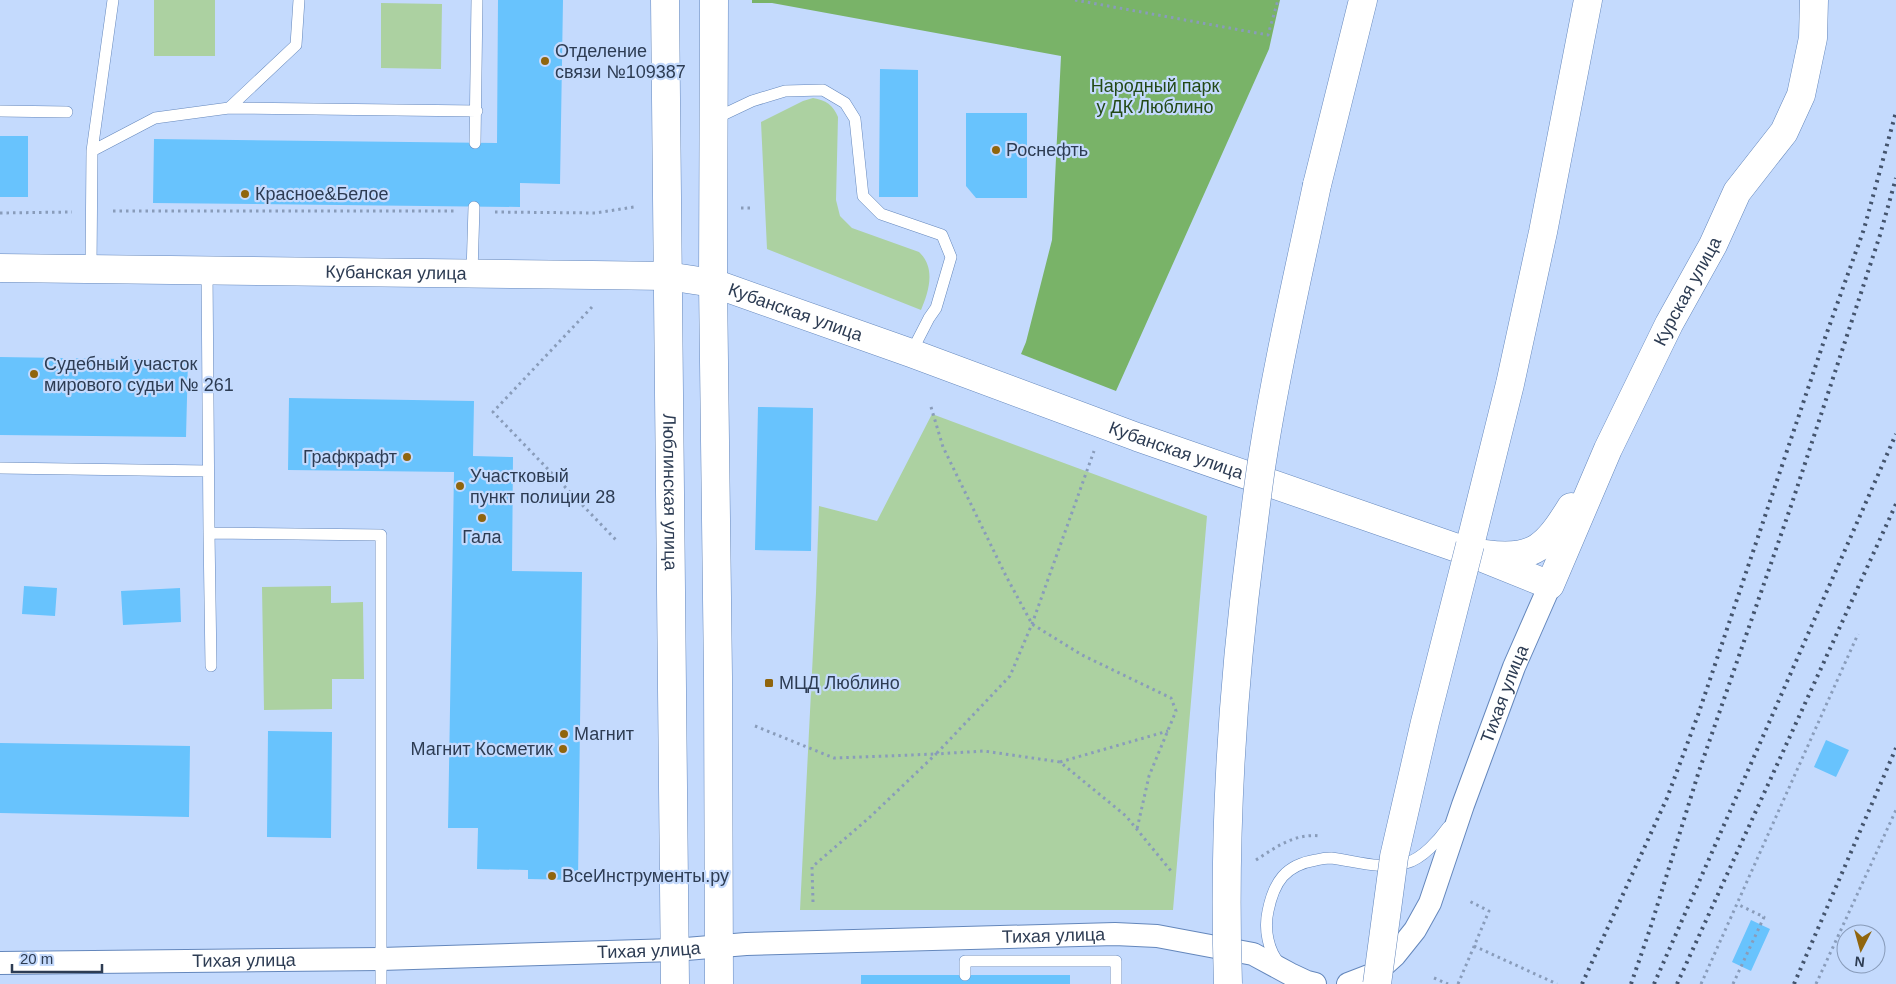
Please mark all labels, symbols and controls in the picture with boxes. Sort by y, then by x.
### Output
place label: Отделение связи №109387 [555,41,686,82]
marker: Отделение связи №109387 [539,55,551,67]
park label: Народный парк у ДК Люблино [1091,76,1219,117]
place label: Роснефть [1006,140,1088,160]
marker: Роснефть [990,144,1002,156]
place label: Красное&Белое [255,184,388,204]
marker: Красное&Белое [239,188,251,200]
street label: Курская улица [1650,233,1726,349]
street label: Кубанская улица [325,262,468,284]
street label: Кубанская улица [726,279,866,345]
place label: Судебный участок мирового судьи № 261 [44,354,234,395]
marker: Судебный участок мирового судьи № 261 [28,368,40,380]
street label: Люблинская улица [659,413,681,572]
street label: Кубанская улица [1106,417,1247,483]
place label: Графкрафт [303,447,397,467]
marker: Графкрафт [401,451,413,463]
place label: Участковый пункт полиции 28 [470,466,615,507]
marker: Участковый пункт полиции 28 [454,480,466,492]
marker: Гала [476,512,488,524]
place label: Гала [462,527,503,547]
street label: Тихая улица [1477,641,1533,746]
place label: МЦД Люблино [779,673,900,693]
marker: МЦД Люблино [763,677,775,689]
place label: Магнит [574,724,634,744]
marker: Магнит [558,728,570,740]
place label: Магнит Косметик [411,739,553,759]
marker: Магнит Косметик [557,743,569,755]
place label: ВсеИнструменты.ру [562,866,729,886]
marker: ВсеИнструменты.ру [546,870,558,882]
street label: Тихая улица [1002,924,1106,947]
north arrow [1836,924,1886,974]
street label: Тихая улица [597,938,702,962]
scale bar [12,942,102,974]
text: 20 m [20,950,53,967]
street label: Тихая улица [192,950,297,971]
text: N [1854,953,1866,970]

